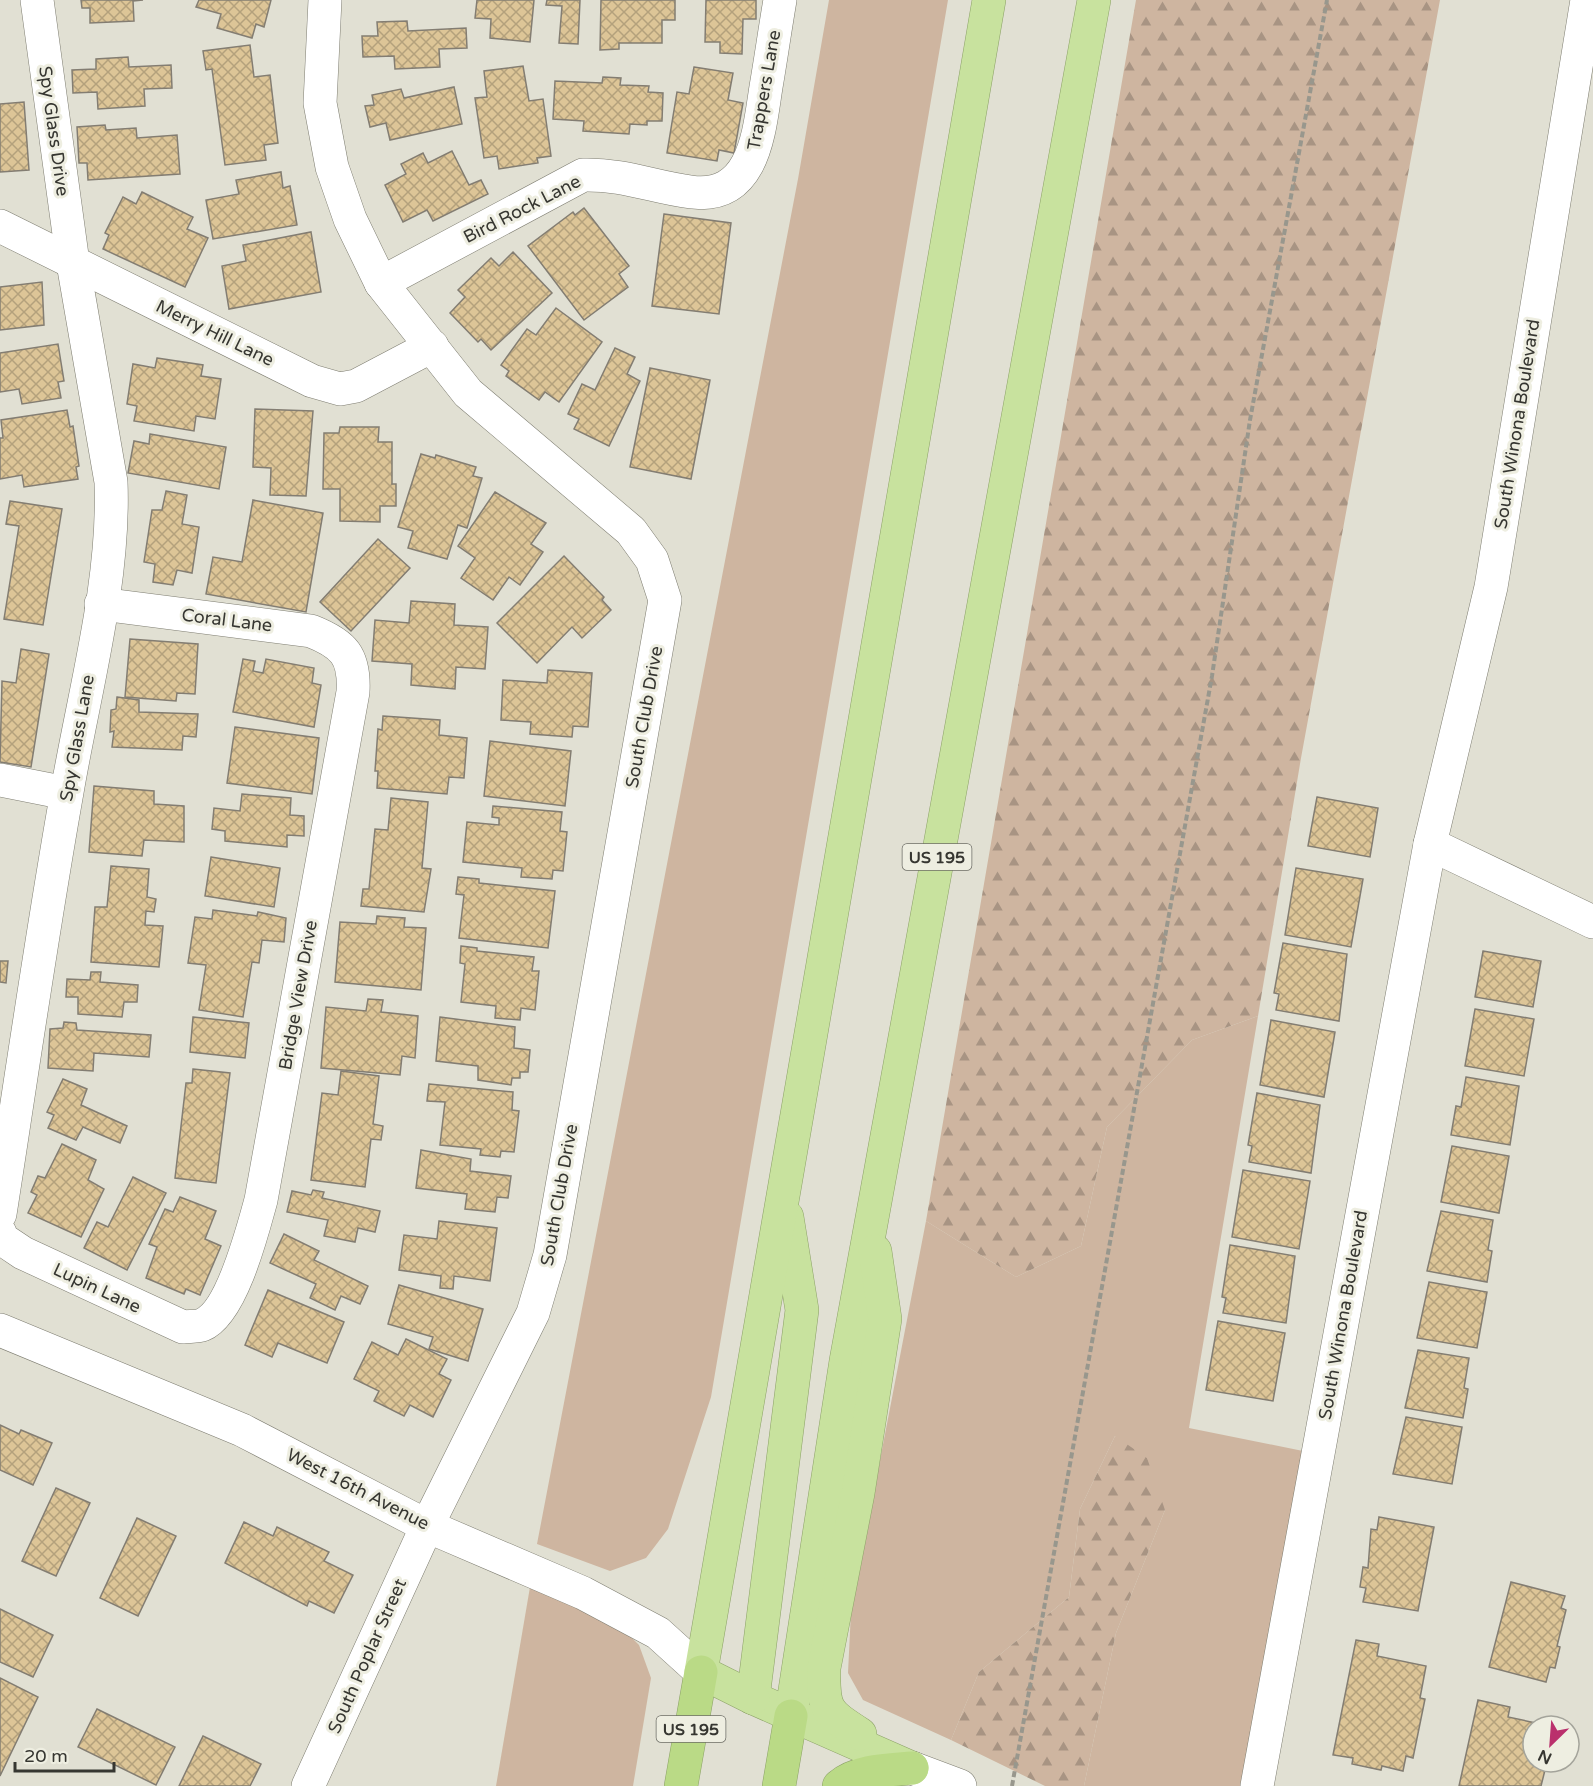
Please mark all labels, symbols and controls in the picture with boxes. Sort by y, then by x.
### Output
street label: Trappers Lane [743,28,785,152]
street label: Spy Glass Drive [34,65,74,197]
street label: Bird Rock Lane [460,170,584,248]
street label: Merry Hill Lane [152,295,278,371]
street label: South Winona Boulevard [1490,318,1544,530]
street label: Coral Lane [181,604,273,636]
street label: South Club Drive [621,644,667,790]
street label: Spy Glass Lane [55,673,99,803]
road number: US 195 [902,844,972,870]
street label: Bridge View Drive [274,918,322,1072]
street label: South Club Drive [536,1122,582,1268]
street label: South Winona Boulevard [1314,1209,1372,1421]
street label: Lupin Lane [50,1258,144,1318]
street label: West 16th Avenue [283,1444,433,1534]
street label: South Poplar Street [323,1575,411,1737]
north arrow [1521,1714,1581,1774]
road number: US 195 [656,1716,726,1742]
scale bar [15,1735,114,1773]
text: 20 m [24,1745,68,1767]
text: N [1535,1745,1555,1768]

